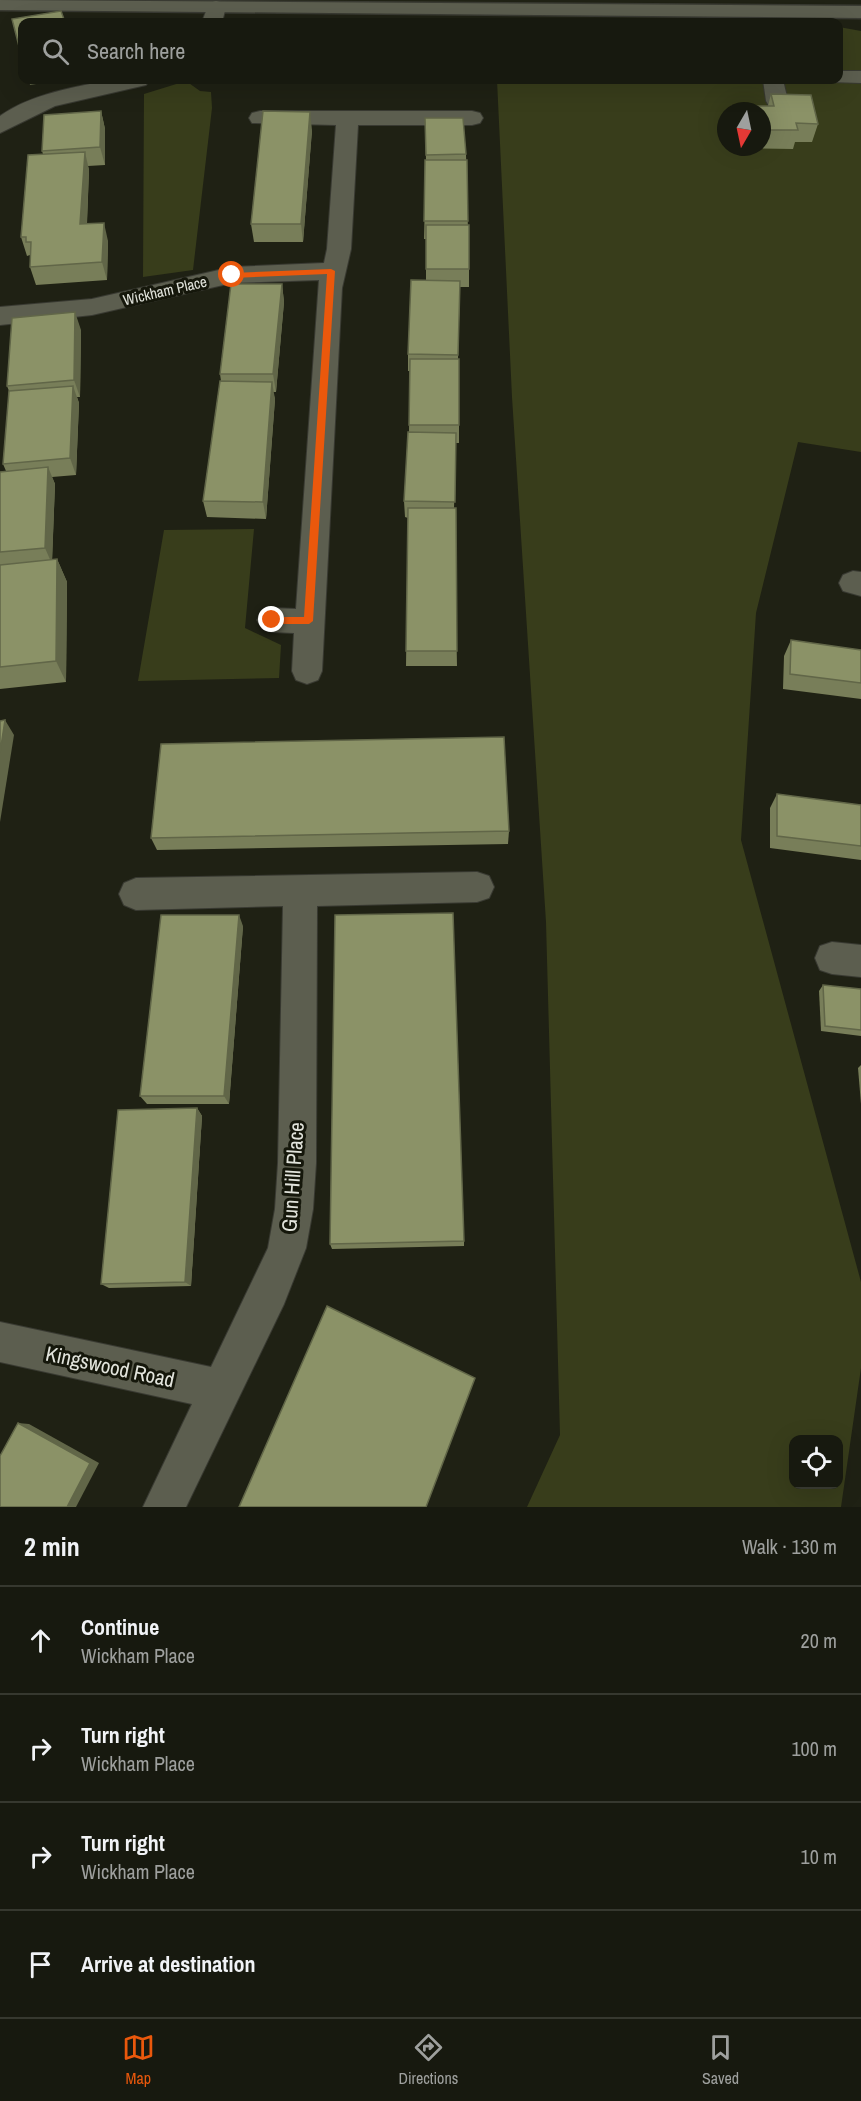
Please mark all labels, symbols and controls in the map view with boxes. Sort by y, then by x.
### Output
search box [18,18,843,84]
icon: search [39,35,72,68]
text: Search here [87,36,185,66]
north arrow [717,102,771,156]
route start [218,261,244,287]
street label: Wickham Place [121,271,209,310]
route end [258,606,284,632]
street label: Gun Hill Place [274,1121,311,1233]
street label: Kingswood Road [43,1339,177,1394]
map controls [789,1435,843,1489]
button: locate [789,1435,843,1489]
text: 2 min [24,1529,80,1564]
text: Walk · 130 m [742,1533,837,1560]
text: Continue [81,1612,159,1642]
icon: ahead [24,1624,57,1657]
text: 20 m [801,1627,837,1654]
text: Wickham Place [81,1642,195,1669]
text: Turn right [81,1720,165,1750]
icon: right [24,1732,57,1765]
text: 100 m [791,1735,837,1762]
text: Wickham Place [81,1750,195,1777]
text: Turn right [81,1828,165,1858]
icon: right [24,1840,57,1873]
text: 10 m [801,1843,837,1870]
text: Wickham Place [81,1858,195,1885]
icon: arrive [24,1948,57,1981]
text: Arrive at destination [81,1949,255,1979]
tab: Map [122,2031,155,2089]
tab: Directions [398,2031,458,2089]
tab: Saved [702,2031,739,2089]

